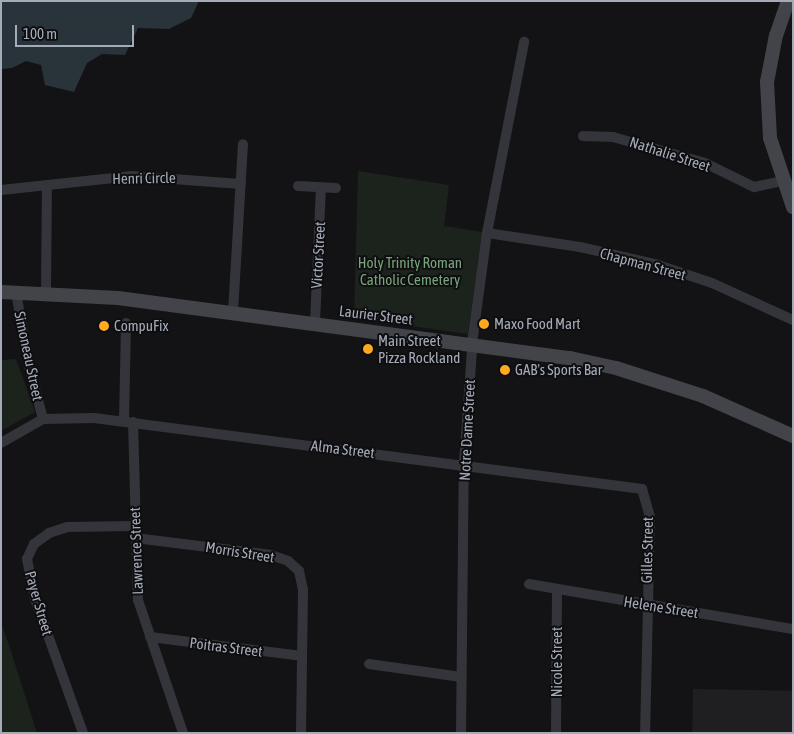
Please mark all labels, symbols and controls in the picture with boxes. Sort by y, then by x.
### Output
scale bar [18,15,136,47]
text: 100 m [23,25,57,42]
street label: Nathalie Street [627,133,713,175]
street label: Henri Circle [112,168,176,188]
street label: Victor Street [307,221,329,289]
street label: Chapman Street [598,244,688,284]
park label: Holy Trinity Roman Catholic Cemetery [358,253,462,288]
street label: Laurier Street [338,302,414,328]
street label: Simoneau Street [11,310,47,402]
place label: Maxo Food Mart [494,315,581,333]
place label: CompuFix [114,317,169,335]
marker: Maxo Food Mart [478,318,490,330]
marker: CompuFix [98,320,110,332]
place label: Main Street Pizza Rockland [378,331,460,366]
marker: Main Street Pizza Rockland [362,343,374,355]
place label: GAB's Sports Bar [515,361,602,379]
marker: GAB's Sports Bar [499,364,511,376]
street label: Notre Dame Street [455,379,479,481]
street label: Alma Street [310,436,376,462]
street label: Lawrence Street [125,507,147,595]
street label: Gilles Street [637,517,657,583]
street label: Morris Street [204,538,276,566]
street label: Payer Street [21,569,57,637]
street label: Helene Street [622,592,700,622]
street label: Nicole Street [548,627,566,697]
street label: Poitras Street [188,634,264,660]

